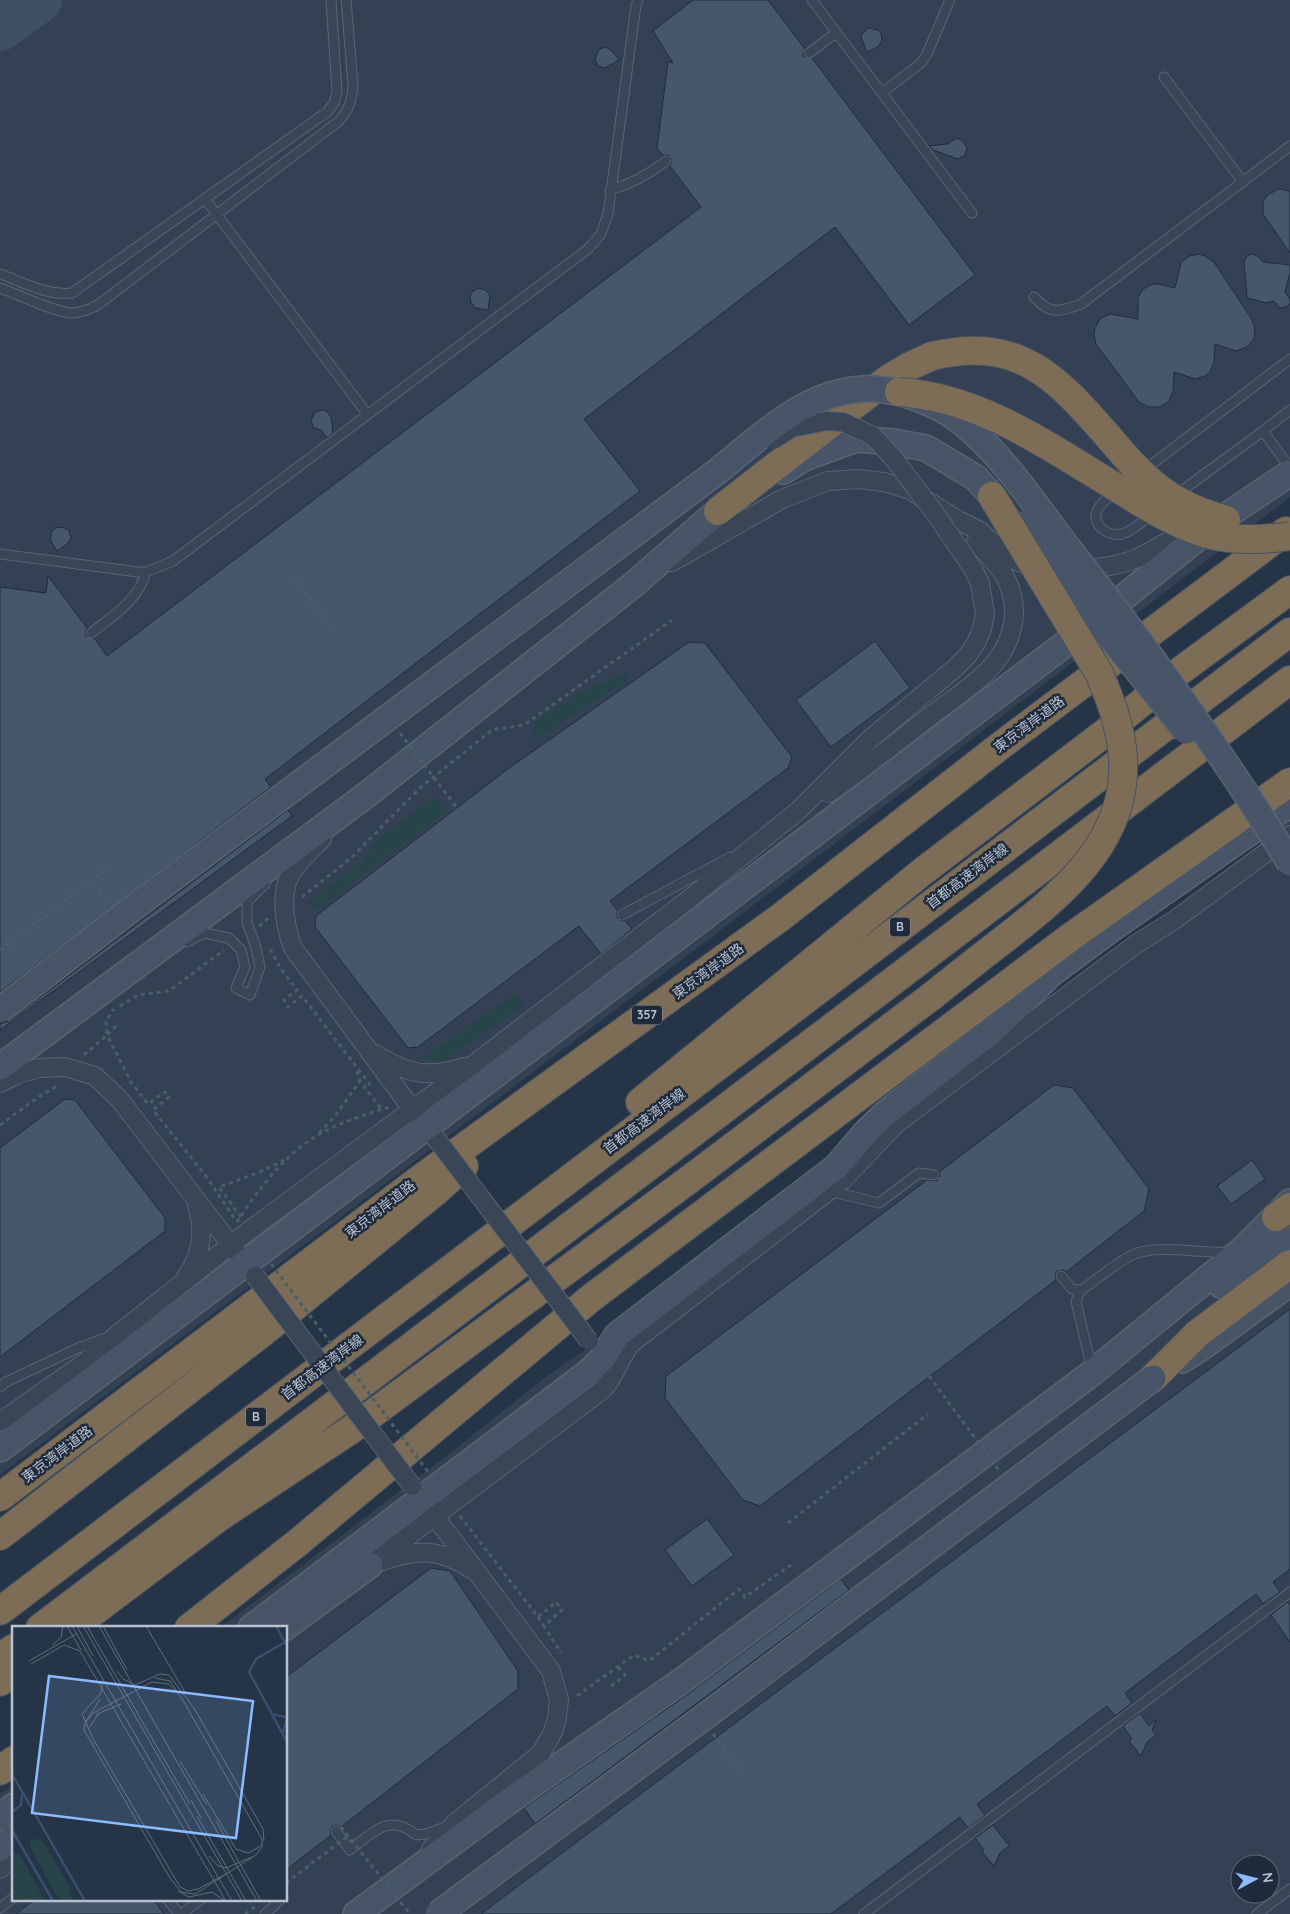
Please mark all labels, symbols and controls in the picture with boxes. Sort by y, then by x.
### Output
street label: 東京湾岸道路 [990,692,1068,756]
street label: 首都高速湾岸線 [922,839,1012,913]
road number: B [890,918,910,936]
street label: 東京湾岸道路 [669,939,747,1003]
road number: 357 [632,1006,662,1024]
street label: 首都高速湾岸線 [599,1084,689,1158]
street label: 東京湾岸道路 [341,1176,419,1242]
street label: 首都高速湾岸線 [277,1330,367,1404]
road number: B [246,1408,266,1426]
street label: 東京湾岸道路 [18,1422,96,1486]
inset map [12,1626,288,1902]
north arrow [1230,1854,1280,1904]
text: N [1258,1871,1277,1884]

